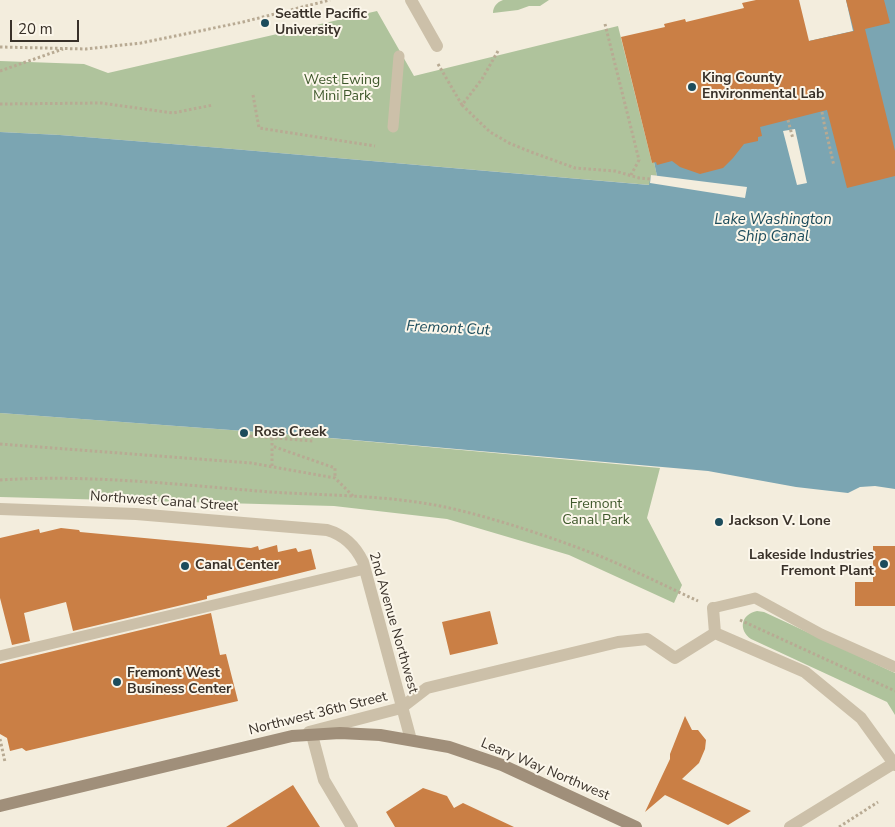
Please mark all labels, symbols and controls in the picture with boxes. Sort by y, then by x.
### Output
place label: Seattle Pacific University [275,7,367,40]
scale bar [12,10,81,42]
marker: Seattle Pacific University [259,17,271,29]
text: 20 m [18,19,53,39]
place label: King County Environmental Lab [702,71,824,104]
park label: West Ewing Mini Park [304,73,380,105]
marker: King County Environmental Lab [686,81,698,93]
water label: Lake Washington Ship Canal [714,211,832,246]
water label: Fremont Cut [406,318,490,340]
place label: Ross Creek [254,425,326,441]
marker: Ross Creek [238,427,250,439]
street label: Northwest Canal Street [89,488,239,516]
park label: Fremont Canal Park [562,497,630,530]
place label: Jackson V. Lone [729,514,831,530]
marker: Jackson V. Lone [713,516,725,528]
place label: Lakeside Industries Fremont Plant [749,548,874,580]
street label: 2nd Avenue Northwest [365,550,421,696]
place label: Canal Center [195,558,279,574]
marker: Lakeside Industries Fremont Plant [878,558,890,570]
marker: Canal Center [179,560,191,572]
place label: Fremont West Business Center [127,666,232,699]
marker: Fremont West Business Center [111,676,123,688]
street label: Northwest 36th Street [247,689,389,739]
street label: Leary Way Northwest [478,735,612,805]

